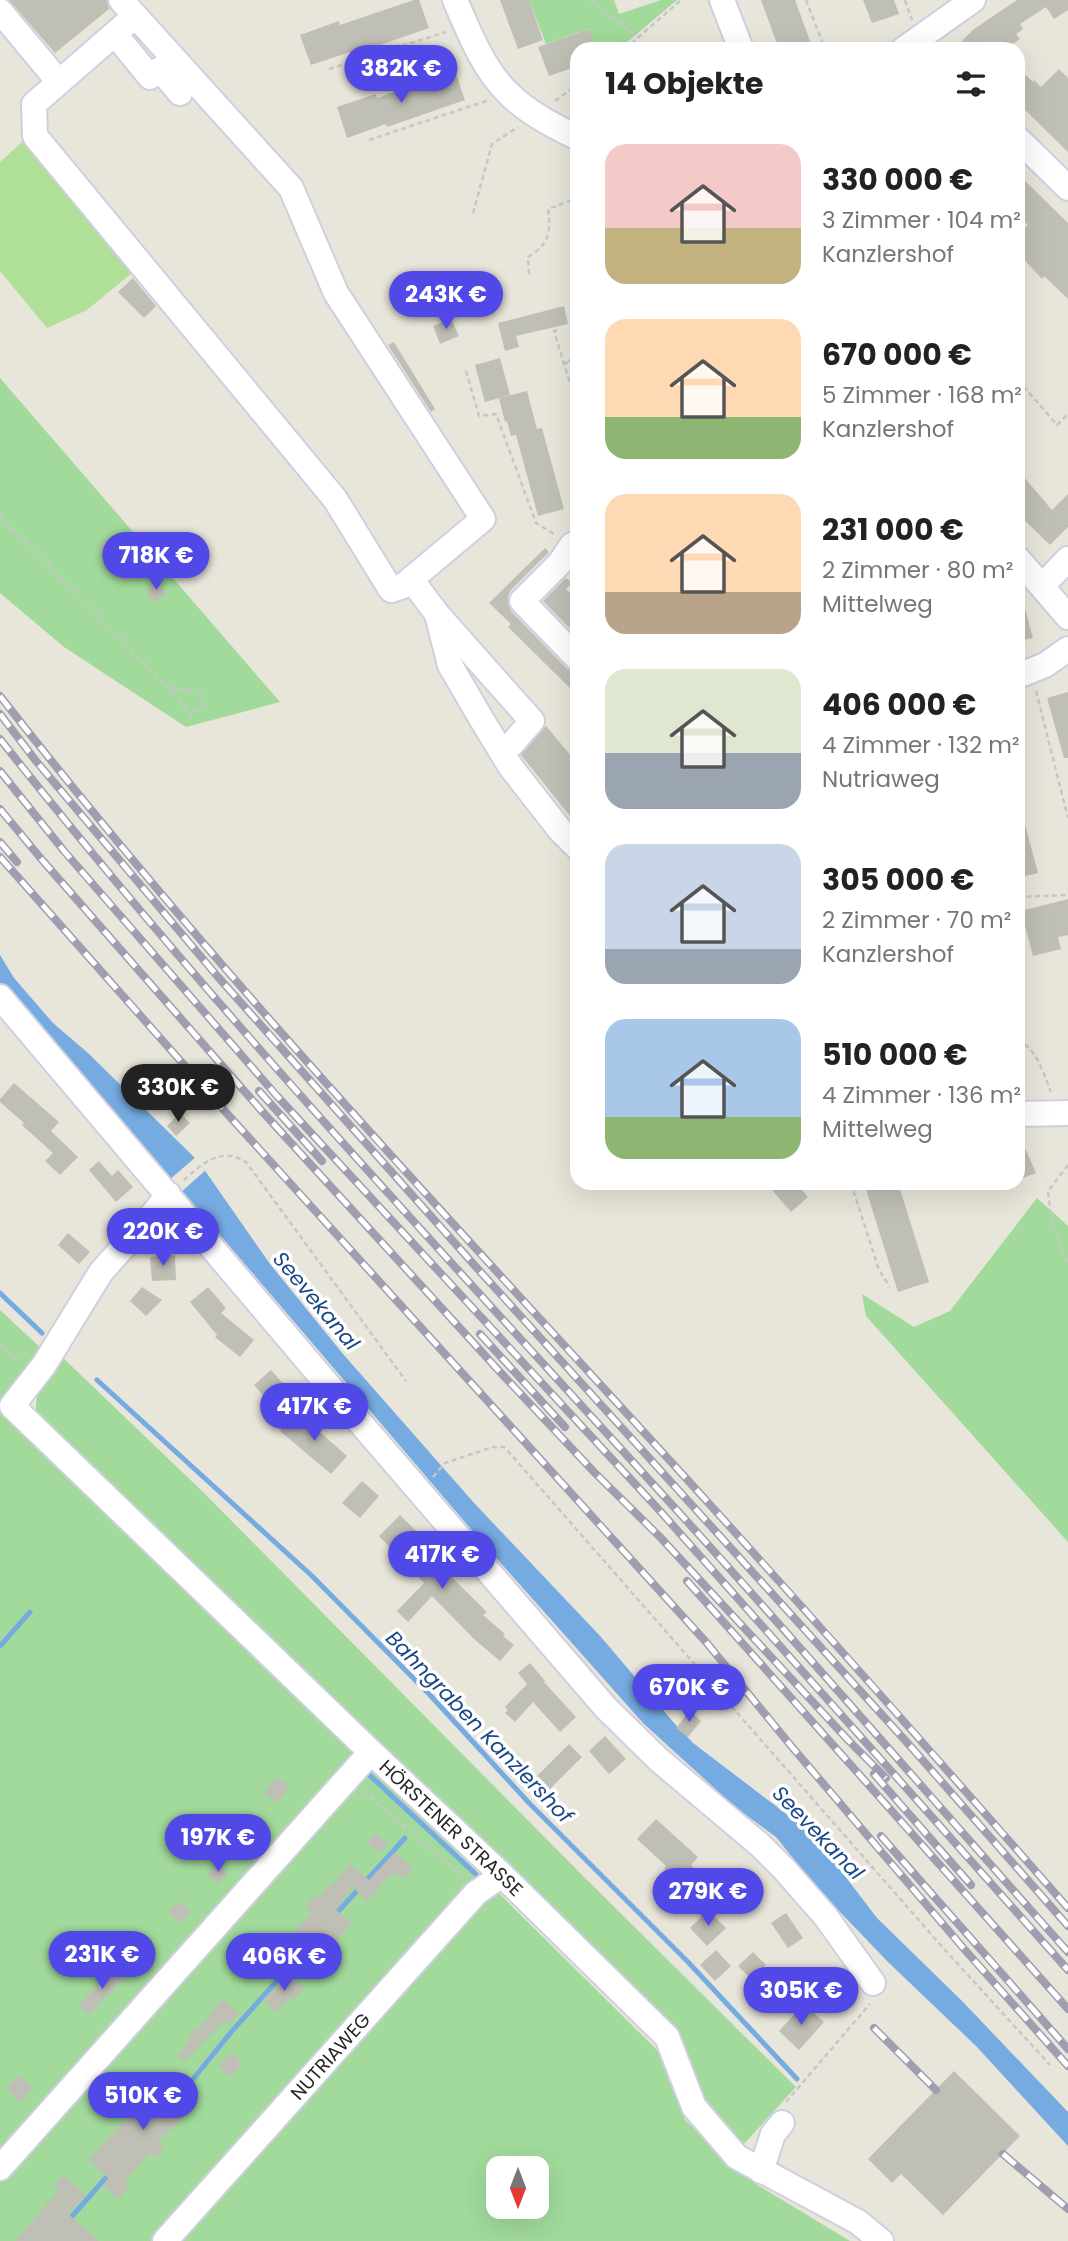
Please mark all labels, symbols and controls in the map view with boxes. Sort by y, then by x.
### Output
pin: 382K € [344,46,458,105]
text: 382K € [360,52,442,84]
text: 14 Objekte [605,62,763,105]
icon: filters [952,65,990,103]
text: 330 000 € [822,158,973,201]
icon: home [661,172,745,256]
text: 3 Zimmer · 104 m² [822,204,1021,236]
text: Kanzlershof [822,238,954,270]
pin: 243K € [389,272,503,331]
text: 243K € [405,278,487,310]
text: 670 000 € [822,333,972,376]
icon: home [661,347,745,431]
text: 5 Zimmer · 168 m² [822,379,1022,411]
text: Kanzlershof [822,413,954,445]
text: 231 000 € [822,508,964,551]
icon: home [661,522,745,606]
pin: 718K € [99,532,213,592]
text: 718K € [118,539,194,571]
text: 2 Zimmer · 80 m² [822,554,1013,586]
text: Mittelweg [822,588,933,620]
text: 406 000 € [822,683,976,726]
icon: home [661,697,745,781]
text: 4 Zimmer · 132 m² [822,729,1020,761]
text: Nutriaweg [822,763,940,795]
text: 305 000 € [822,858,975,901]
icon: home [661,872,745,956]
text: 2 Zimmer · 70 m² [822,904,1011,936]
text: Kanzlershof [822,938,954,970]
text: 510 000 € [822,1033,968,1076]
icon: home [661,1047,745,1131]
pin: 330K € [121,1064,235,1124]
text: 330K € [137,1071,219,1103]
text: 4 Zimmer · 136 m² [822,1079,1021,1111]
text: Mittelweg [822,1113,933,1145]
pin: 220K € [106,1208,220,1268]
text: 220K € [123,1215,203,1247]
water label: Seevekanal [266,1245,367,1357]
pin: 417K € [257,1384,371,1443]
text: 417K € [276,1390,352,1422]
pin: 417K € [385,1532,499,1591]
text: 417K € [404,1538,480,1570]
water label: Bahngraben Kanzlershof [379,1624,580,1830]
pin: 670K € [632,1664,746,1724]
text: 670K € [648,1671,730,1703]
street label: HÖRSTENER STRASSE [373,1754,529,1902]
water label: Seevekanal [766,1779,871,1887]
pin: 197K € [161,1814,275,1874]
text: 197K € [181,1821,255,1853]
pin: 279K € [651,1868,765,1928]
text: 279K € [669,1875,747,1907]
pin: 231K € [45,1932,159,1991]
pin: 406K € [227,1934,341,1993]
text: 231K € [65,1938,139,1970]
text: 406K € [242,1940,326,1972]
pin: 305K € [744,1968,858,2027]
text: 305K € [759,1974,843,2006]
street label: NUTRIAWEG [284,2007,377,2106]
pin: 510K € [86,2072,200,2132]
text: 510K € [104,2079,182,2111]
north arrow [486,2156,550,2219]
map controls [486,2156,549,2219]

